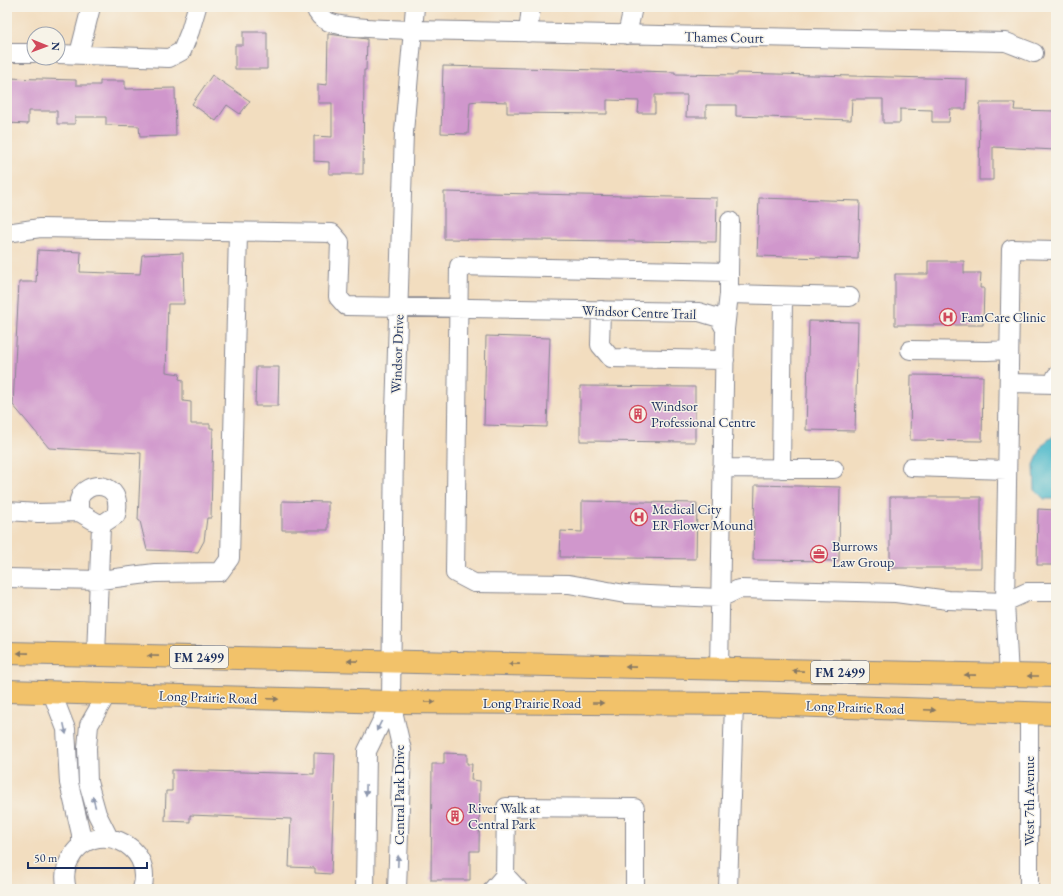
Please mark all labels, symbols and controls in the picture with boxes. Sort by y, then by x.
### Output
north arrow [26,26,66,66]
street label: Thames Court [684,27,764,47]
text: N [49,42,63,51]
street label: Windsor Centre Trail [581,301,697,323]
hospital icon: FamCare Clinic [938,307,958,327]
place label: FamCare Clinic [961,308,1046,326]
street label: Windsor Drive [387,314,407,394]
place label: Windsor Professional Centre [651,397,756,431]
building icon: Windsor Professional Centre [628,404,648,424]
place label: Medical City ER Flower Mound [652,500,754,534]
hospital icon: Medical City ER Flower Mound [629,507,649,527]
place label: Burrows Law Group [832,537,894,571]
office icon: Burrows Law Group [809,544,829,564]
road number: FM 2499 [170,646,228,668]
one-way arrow [16,650,29,656]
one-way arrow [146,653,159,659]
one-way arrow [346,658,359,664]
one-way arrow [507,661,520,667]
road number: FM 2499 [811,661,869,683]
one-way arrow [624,664,637,670]
one-way arrow [791,668,804,674]
one-way arrow [963,672,976,678]
one-way arrow [1026,673,1039,679]
street label: Long Prairie Road [158,686,258,708]
street label: Long Prairie Road [483,694,582,712]
one-way arrow [267,695,279,702]
street label: Long Prairie Road [805,696,905,718]
one-way arrow [424,699,437,705]
one-way arrow [592,700,605,706]
one-way arrow [924,707,937,713]
one-way arrow [376,721,382,732]
one-way arrow [62,723,68,735]
street label: Central Park Drive [390,744,408,845]
street label: West 7th Avenue [1020,756,1038,846]
one-way arrow [363,784,369,797]
one-way arrow [90,796,96,808]
place label: River Walk at Central Park [468,799,540,833]
building icon: River Walk at Central Park [445,806,465,826]
scale bar [28,844,147,870]
text: 50 m [34,850,58,866]
one-way arrow [395,854,401,867]

